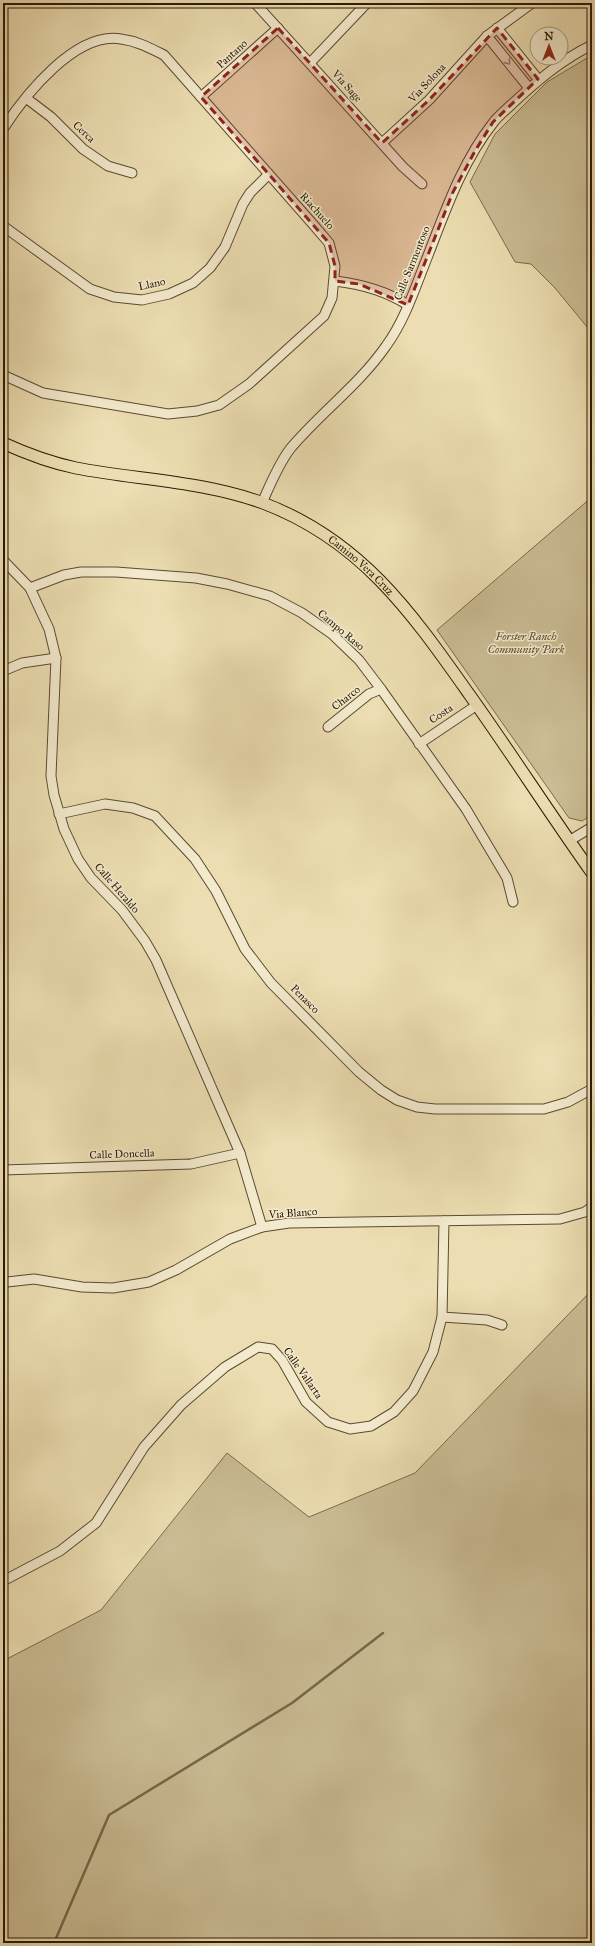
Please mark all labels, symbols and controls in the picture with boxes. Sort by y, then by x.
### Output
north arrow [529,26,569,66]
text: N [544,30,554,43]
street label: Pantano [214,37,250,71]
one-way arrow [504,58,511,65]
street label: Via Solona [405,60,449,106]
street label: Via Sage [329,67,365,105]
street label: Cerca [70,119,98,146]
street label: Riachuelo [297,190,337,232]
street label: Calle Sarmentoso [391,224,433,302]
street label: Llano [137,275,167,293]
street label: Camino Vera Cruz [326,532,397,598]
street label: Campo Raso [315,607,367,654]
park label: Forster Ranch Community Park [488,630,564,656]
street label: Charco [329,683,363,713]
street label: Costa [427,701,456,727]
street label: Calle Heraldo [92,860,142,916]
street label: Penasco [288,982,322,1016]
street label: Calle Doncella [89,1146,155,1162]
street label: Via Blanco [267,1205,318,1221]
street label: Calle Vallarta [281,1345,326,1401]

